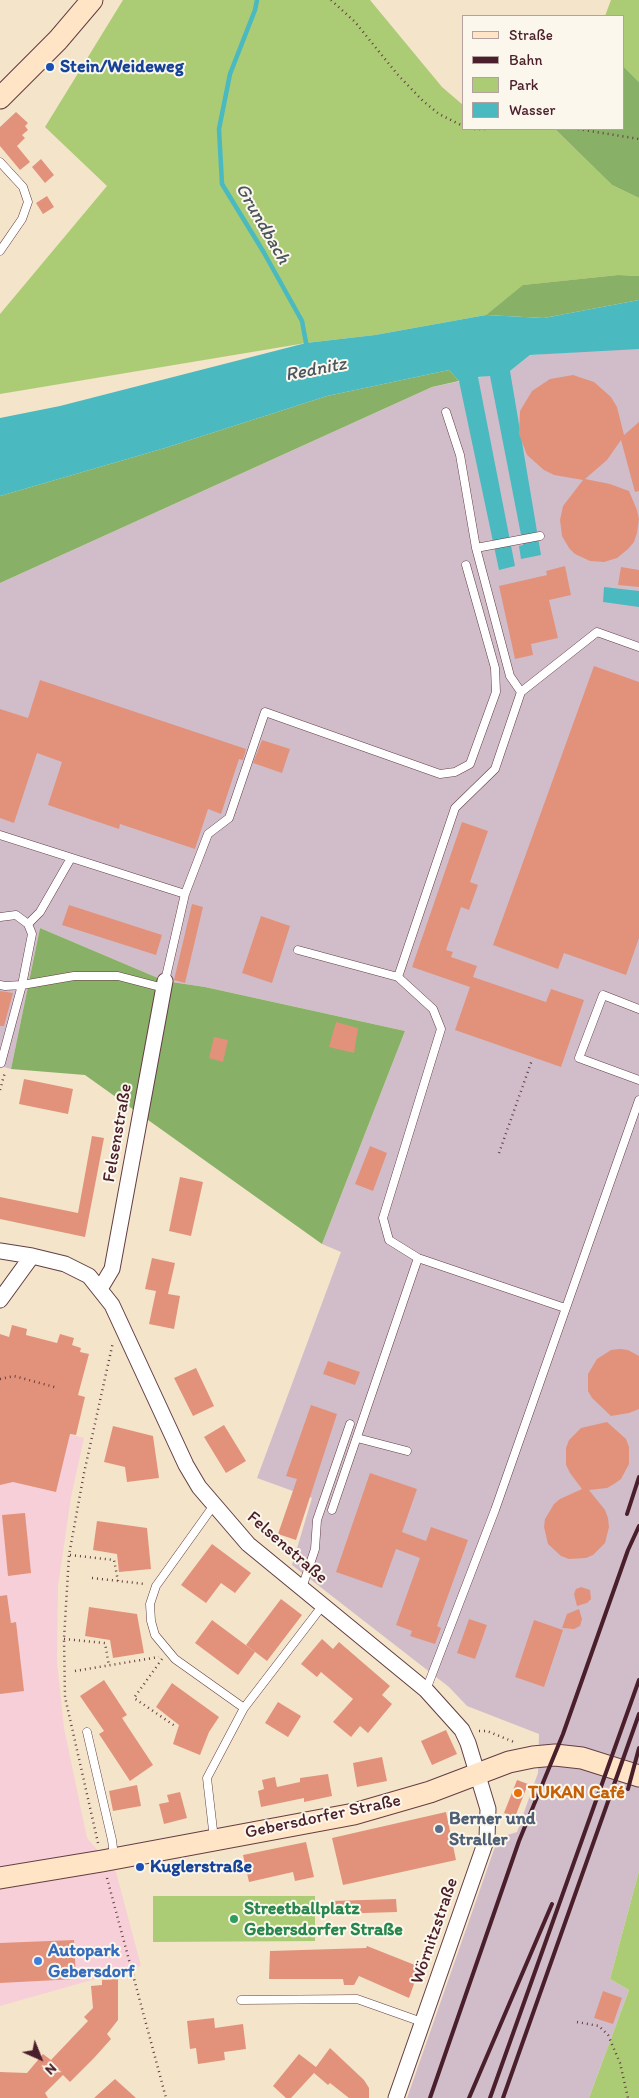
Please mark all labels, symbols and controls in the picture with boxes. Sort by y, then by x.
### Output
legend [462,15,624,130]
text: Straße [509,26,553,44]
text: Bahn [509,51,543,69]
place label: Stein/Weideweg [60,56,184,78]
marker: Stein/Weideweg [44,61,56,73]
text: Park [509,76,539,94]
text: Wasser [509,101,556,119]
water label: Grundbach [230,180,294,268]
water label: Rednitz [283,353,349,387]
street label: Felsenstraße [99,1082,137,1184]
street label: Felsenstraße [242,1507,332,1589]
place label: TUKAN Café [528,1782,625,1804]
marker: TUKAN Café [512,1787,524,1799]
street label: Gebersdorfer Straße [243,1790,403,1844]
place label: Berner und Straller [449,1808,535,1850]
marker: Berner und Straller [433,1823,445,1835]
place label: Kuglerstraße [150,1856,252,1878]
marker: Kuglerstraße [134,1861,146,1873]
street label: Wörnitzstraße [407,1875,463,1987]
place label: Streetballplatz Gebersdorfer Straße [244,1898,403,1940]
marker: Streetballplatz Gebersdorfer Straße [228,1913,240,1925]
place label: Autopark Gebersdorf [48,1940,134,1982]
marker: Autopark Gebersdorf [32,1955,44,1967]
north arrow [15,2033,65,2083]
text: N [41,2060,60,2079]

